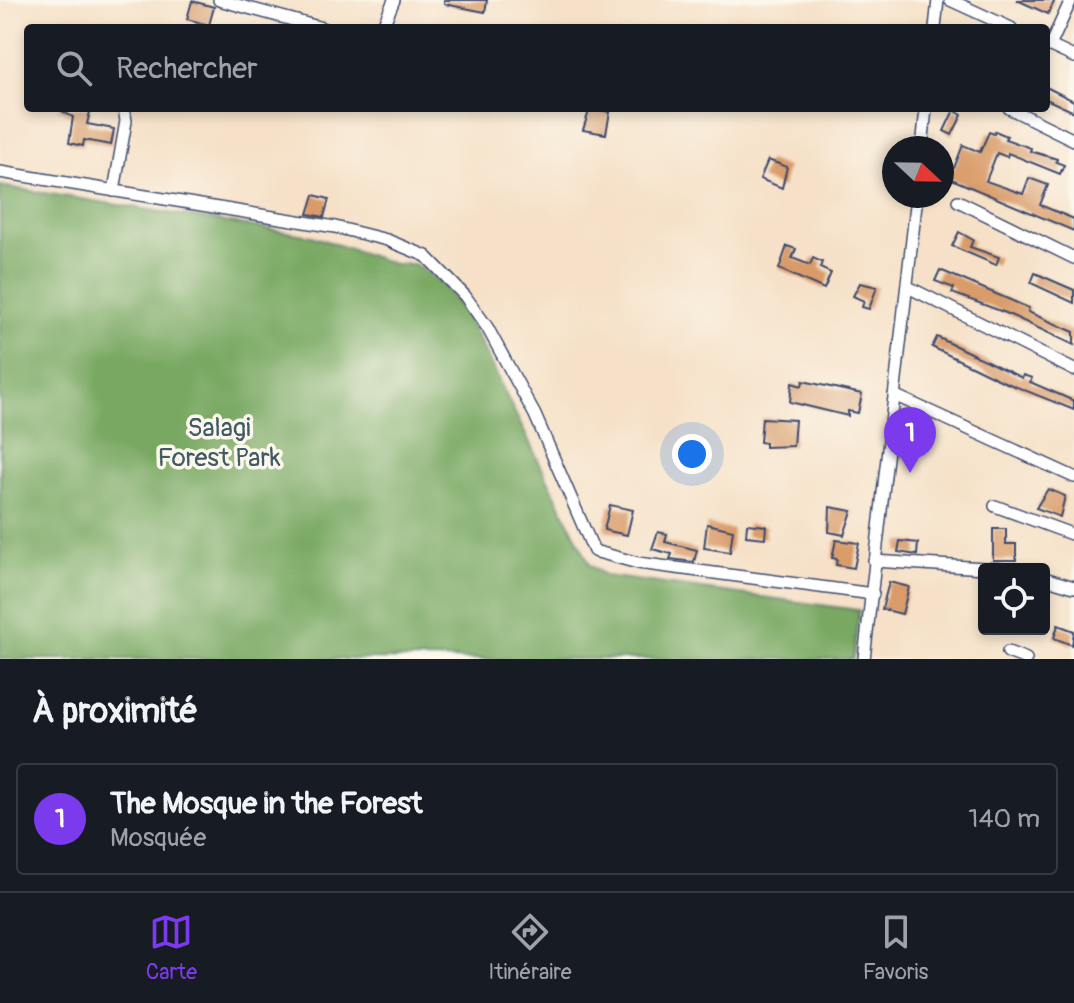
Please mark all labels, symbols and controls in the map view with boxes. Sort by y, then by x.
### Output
search box [24,24,1050,112]
icon: search [52,46,96,90]
text: Rechercher [116,50,258,87]
north arrow [882,136,954,208]
pin: 1 [884,407,936,473]
park label: Salagi Forest Park [157,412,281,474]
your location [672,434,712,474]
map controls [978,563,1050,635]
button: locate [978,563,1050,635]
text: À proximité [32,690,198,733]
text: The Mosque in the Forest [110,785,423,822]
text: 1 [55,803,65,835]
text: 140 m [968,803,1040,835]
text: Mosquée [110,822,206,854]
tab: Carte [146,910,197,986]
tab: Itinéraire [488,910,572,986]
tab: Favoris [863,910,928,986]

